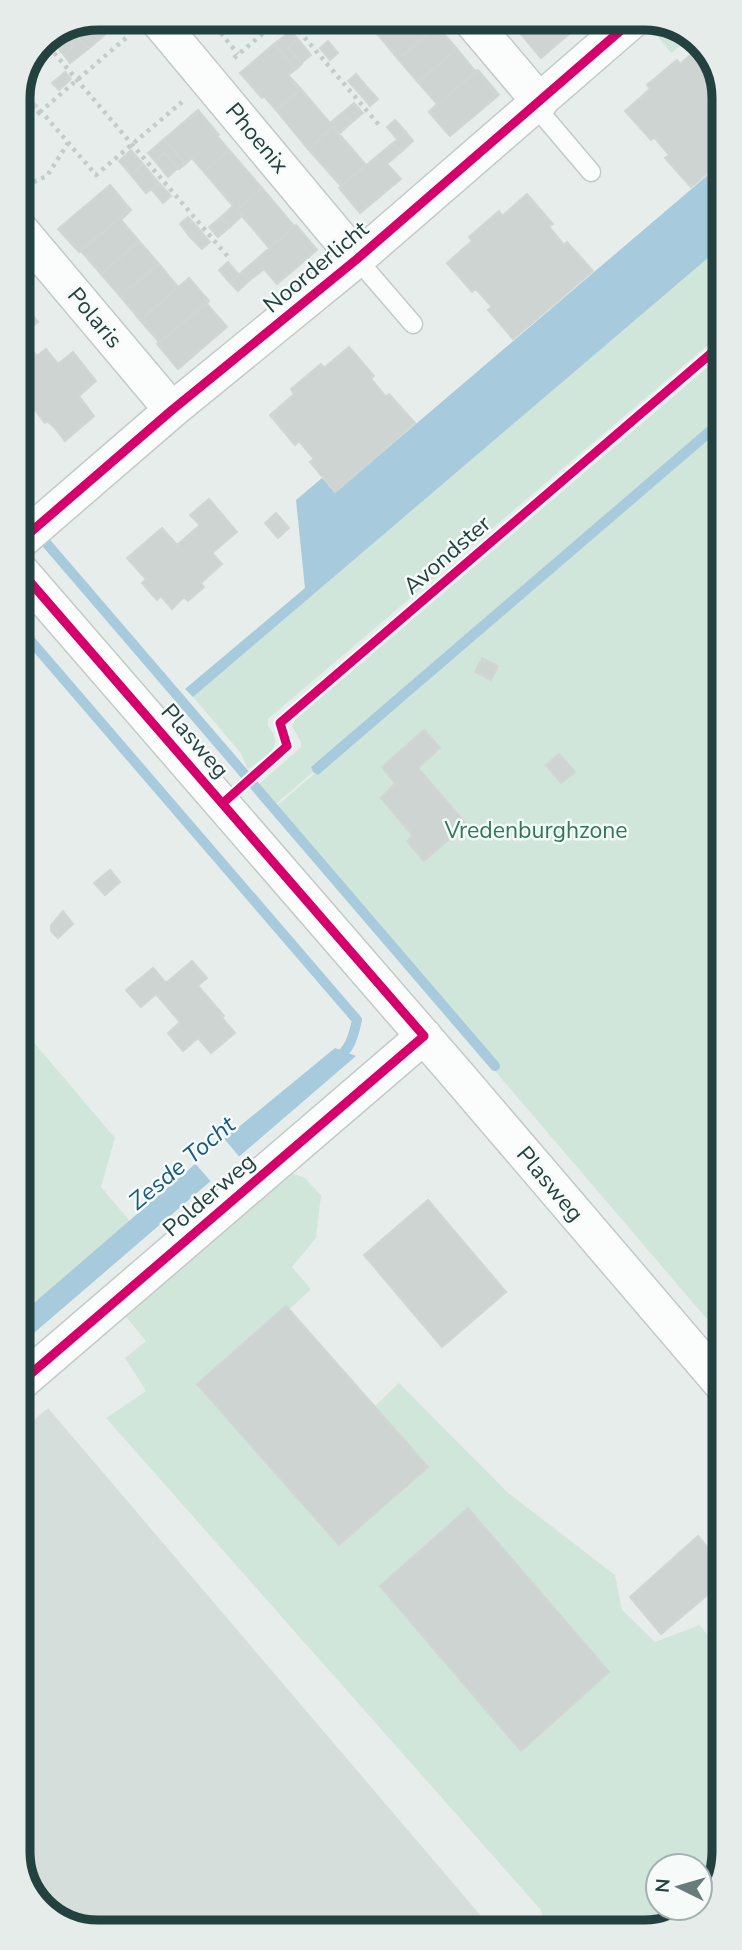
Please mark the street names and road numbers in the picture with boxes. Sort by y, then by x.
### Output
street label: Phoenix [218,96,296,180]
street label: Noorderlicht [257,213,376,320]
street label: Polaris [60,281,130,355]
street label: Avondster [397,508,498,602]
street label: Plasweg [154,697,236,785]
street label: Plasweg [509,1140,591,1228]
street label: Polderweg [156,1146,262,1244]

